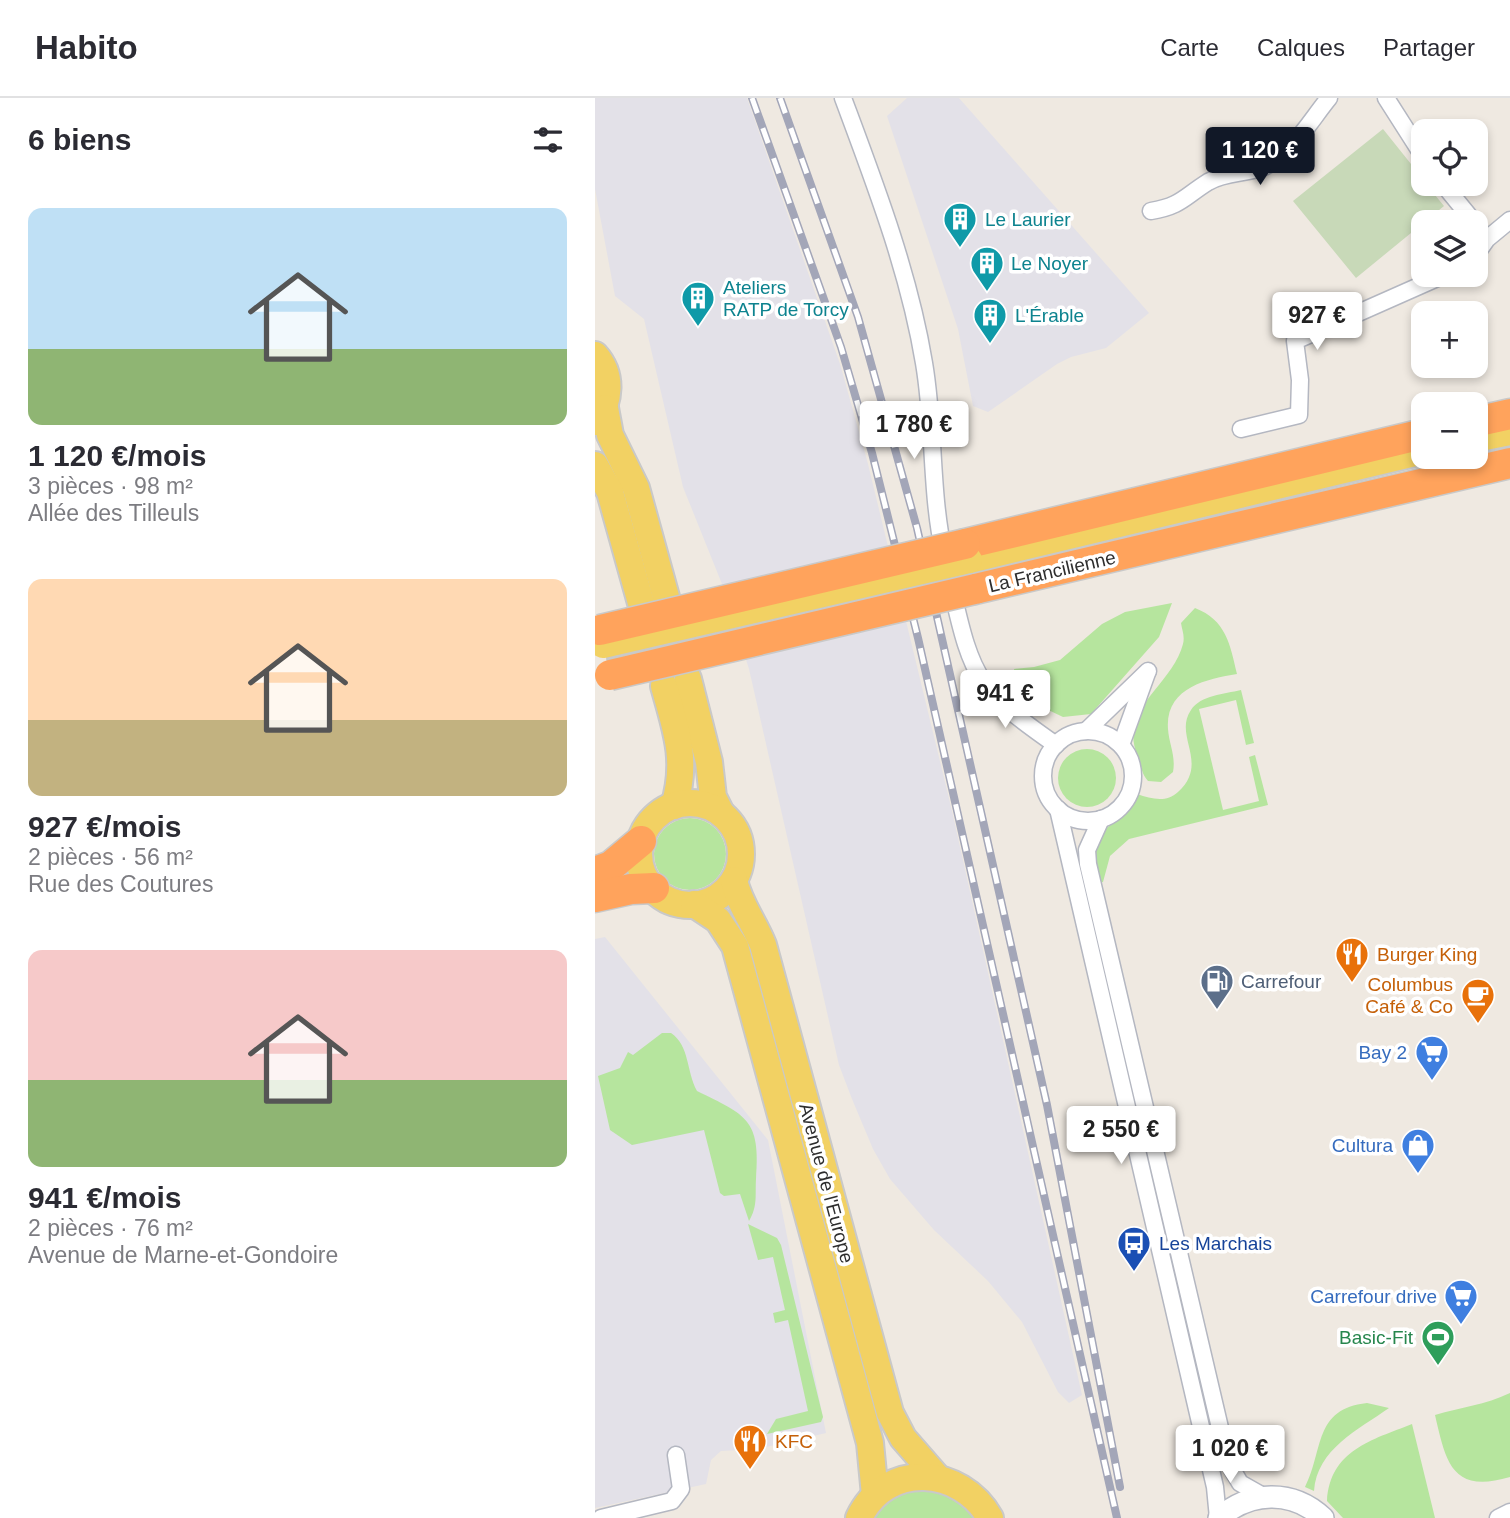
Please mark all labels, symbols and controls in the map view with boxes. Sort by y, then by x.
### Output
text: Habito [35,29,138,66]
text: Carte [1160,34,1219,61]
text: Calques [1257,34,1345,61]
text: Partager [1383,34,1475,61]
map controls [1411,119,1488,469]
button: locate [1411,119,1488,196]
icon: filters [529,121,567,159]
text: 6 biens [28,123,131,156]
pin: 1 120 € [1195,127,1325,187]
text: 1 120 € [1222,137,1298,163]
building icon: Le Laurier [941,200,979,249]
place label: Le Laurier [985,209,1071,230]
button: layers [1411,210,1488,287]
building icon: Le Noyer [968,244,1006,293]
place label: Le Noyer [1011,253,1089,274]
icon: home [235,254,361,380]
place label: Ateliers RATP de Torcy [723,277,849,320]
building icon: Ateliers RATP de Torcy [679,279,717,328]
pin: 927 € [1268,292,1366,352]
building icon: L'Érable [971,296,1009,345]
button: + [1411,301,1488,378]
text: 927 € [1288,302,1346,328]
place label: L'Érable [1015,305,1084,326]
button: − [1411,392,1488,469]
pin: 1 780 € [849,402,979,461]
text: 1 780 € [876,411,952,437]
text: 1 120 €/mois [28,439,206,472]
text: 3 pièces · 98 m² [28,473,193,499]
text: Allée des Tilleuls [28,500,199,526]
street label: La Francilienne [986,547,1118,596]
icon: home [235,625,361,751]
pin: 941 € [956,670,1054,730]
text: 941 € [976,680,1034,706]
text: 927 €/mois [28,810,181,843]
text: 2 pièces · 56 m² [28,844,193,870]
text: Rue des Coutures [28,871,213,897]
restaurant icon: Burger King [1333,935,1371,984]
place label: Burger King [1377,944,1477,965]
fuel station icon: Carrefour [1198,962,1236,1011]
place label: Carrefour [1241,971,1322,992]
place label: Columbus Café & Co [1365,974,1453,1017]
cafe icon: Columbus Café & Co [1459,976,1497,1025]
icon: home [235,996,361,1122]
supermarket icon: Bay 2 [1413,1033,1451,1082]
place label: Bay 2 [1358,1042,1407,1063]
street label: Avenue de l'Europe [795,1101,858,1265]
pin: 2 550 € [1056,1107,1186,1166]
text: 2 550 € [1083,1116,1159,1142]
shop icon: Cultura [1399,1126,1437,1175]
place label: Cultura [1332,1135,1393,1156]
text: 941 €/mois [28,1181,181,1214]
text: 2 pièces · 76 m² [28,1215,193,1241]
bus stop icon: Les Marchais [1115,1224,1153,1273]
place label: Les Marchais [1159,1233,1272,1254]
text: Avenue de Marne-et-Gondoire [28,1242,338,1268]
supermarket icon: Carrefour drive [1442,1277,1480,1326]
place label: Carrefour drive [1310,1286,1437,1307]
sports icon: Basic-Fit [1419,1318,1457,1367]
place label: Basic-Fit [1339,1327,1414,1348]
restaurant icon: KFC [731,1422,769,1471]
pin: 1 020 € [1165,1426,1295,1485]
place label: KFC [775,1431,813,1452]
text: 1 020 € [1192,1435,1268,1461]

